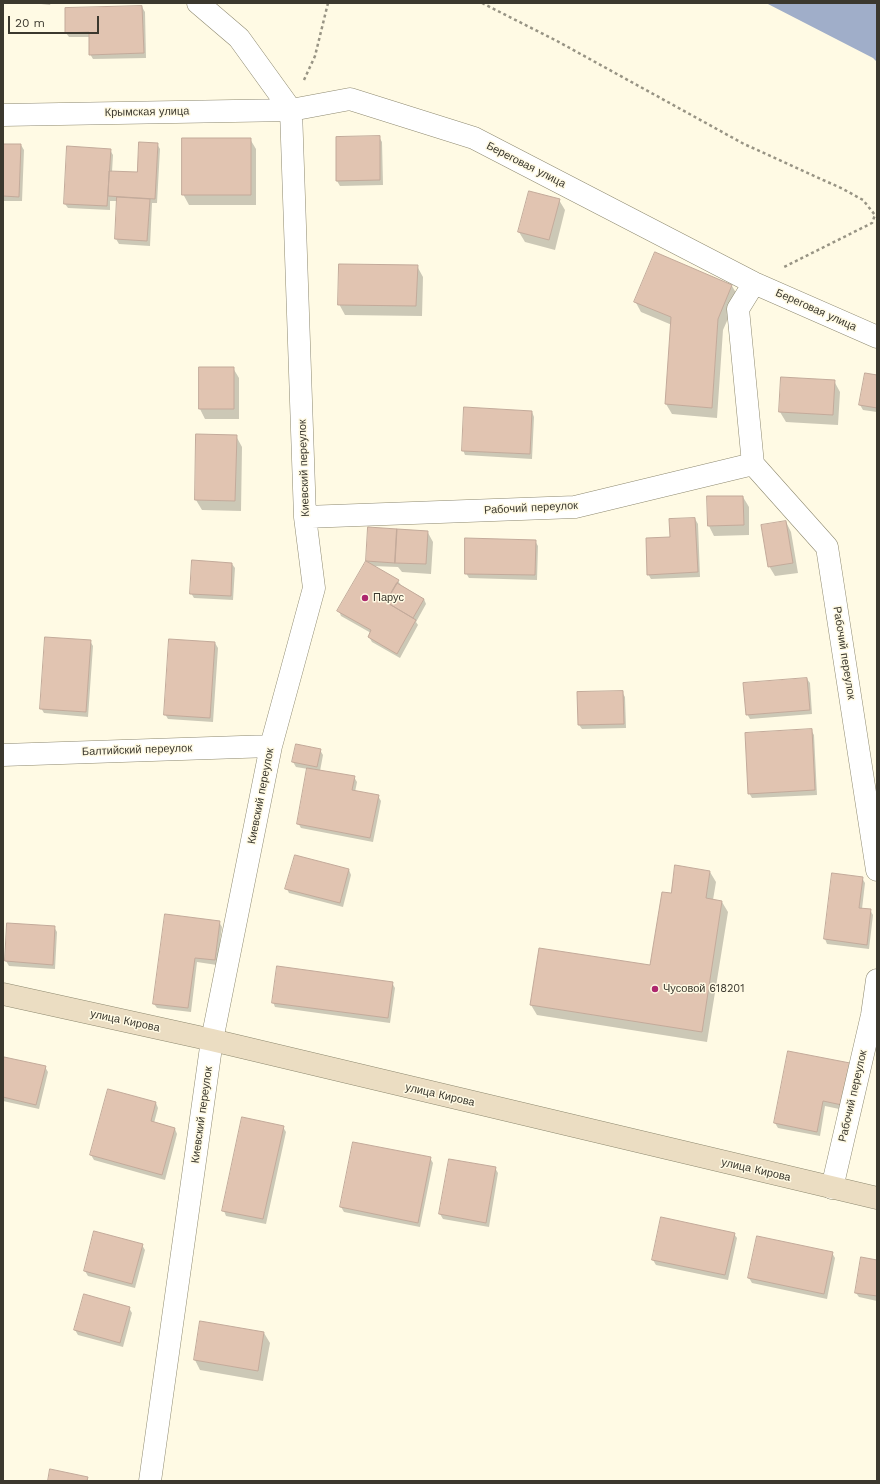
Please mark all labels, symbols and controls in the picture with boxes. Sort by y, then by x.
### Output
scale bar [10,8,101,34]
text: 20 m [15,16,45,30]
street label: Крымская улица [105,105,189,119]
street label: Береговая улица [484,139,568,191]
street label: Береговая улица [773,286,859,334]
street label: Киевский переулок [296,419,312,517]
street label: Рабочий переулок [484,499,578,517]
place label: Парус [373,591,404,605]
marker: Парус [360,593,370,603]
street label: Рабочий переулок [830,606,858,700]
street label: Балтийский переулок [82,741,192,759]
street label: Киевский переулок [245,747,277,845]
place label: Чусовой 618201 [663,982,744,996]
marker: Чусовой 618201 [650,984,660,994]
street label: улица Кирова [89,1007,161,1035]
street label: Рабочий переулок [836,1049,870,1143]
street label: Киевский переулок [189,1066,215,1164]
street label: улица Кирова [404,1081,476,1109]
street label: улица Кирова [720,1156,792,1184]

